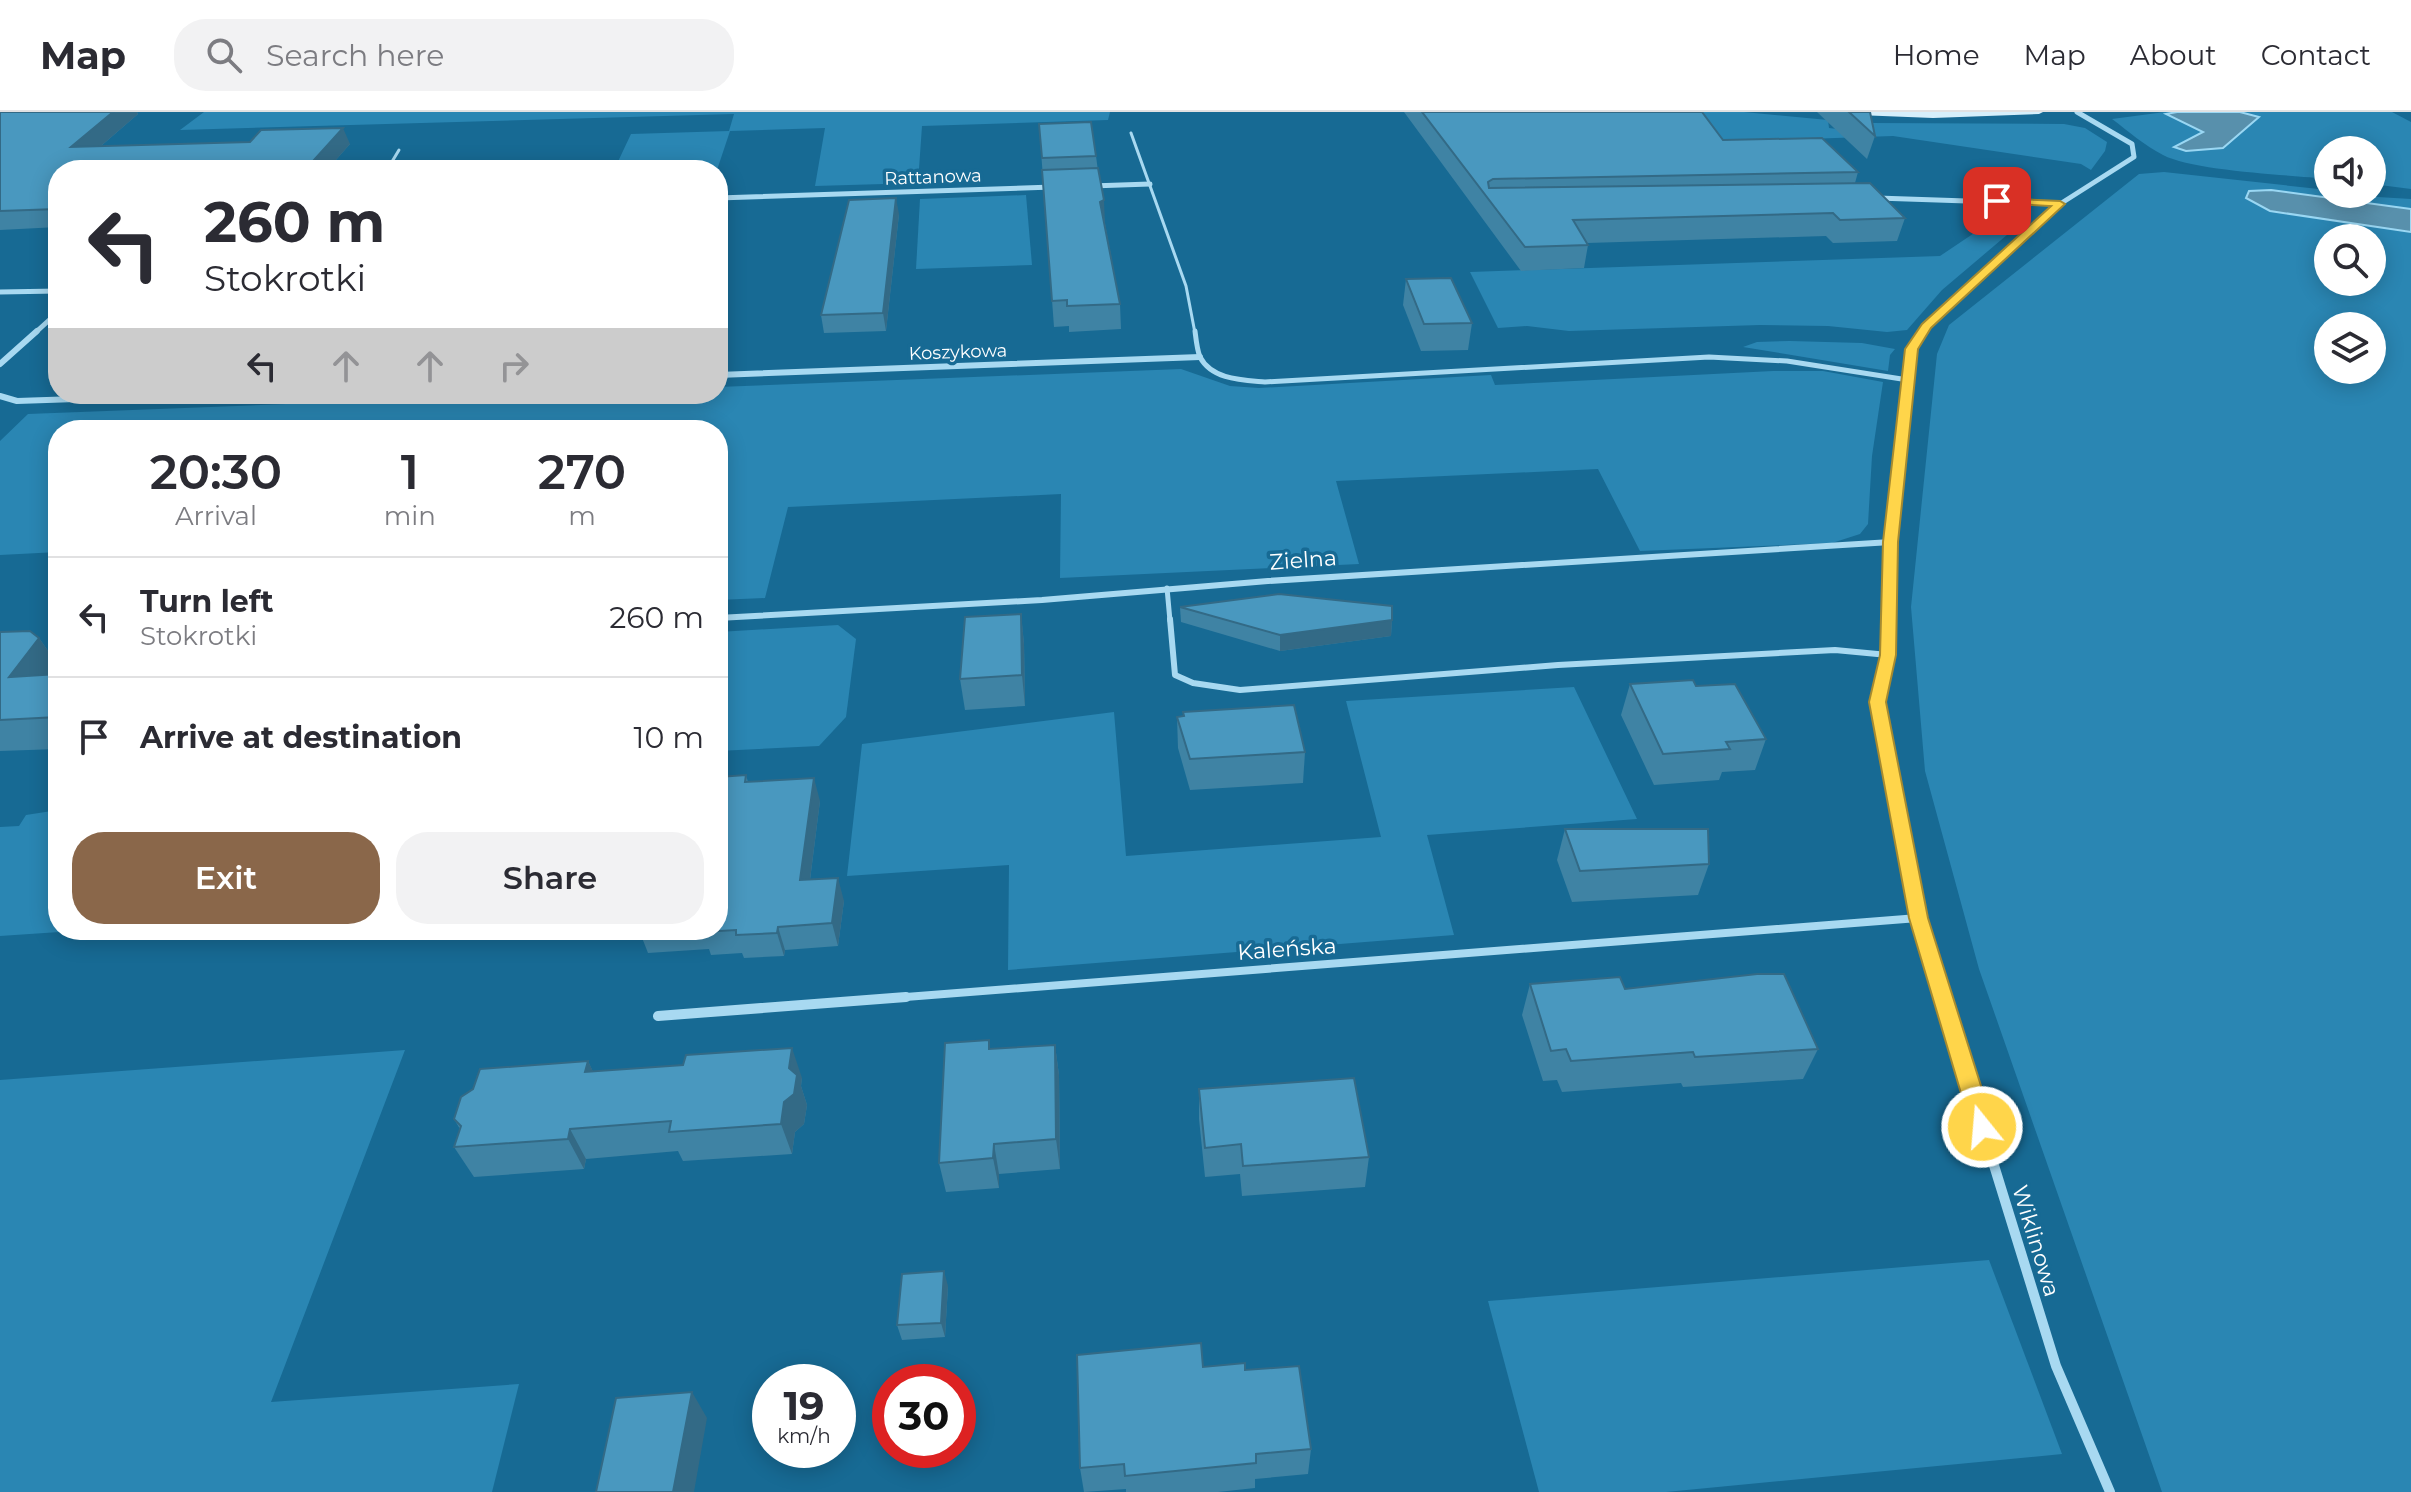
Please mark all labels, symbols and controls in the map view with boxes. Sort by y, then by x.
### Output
search box [174,19,734,91]
text: Map [40,32,126,79]
icon: search [202,33,246,77]
text: Search here [266,37,444,74]
text: Home [1893,38,1980,72]
text: Map [2024,38,2086,72]
text: About [2130,38,2217,72]
text: Contact [2261,38,2371,72]
map controls [2314,136,2386,384]
button: sound [2314,136,2386,208]
street label: Rattanowa [884,164,982,190]
pin [1963,167,2031,235]
icon: arrive [1975,179,2019,223]
text: 260 m [204,188,385,256]
icon: left [72,192,176,296]
button: search [2314,224,2386,296]
text: Stokrotki [204,256,366,300]
button: layers [2314,312,2386,384]
street label: Koszykowa [908,339,1008,365]
icon: left [240,344,284,388]
icon: ahead [324,344,368,388]
icon: ahead [408,344,452,388]
icon: right [492,344,536,388]
text: 20:30 [150,443,282,501]
text: 1 [401,443,419,501]
text: 270 [538,443,626,501]
text: Arrival [175,500,257,532]
text: min [384,500,436,532]
text: m [568,500,596,532]
street label: Zielna [1268,544,1338,576]
text: Turn left [140,583,273,620]
icon: left [72,595,116,639]
text: 260 m [609,599,704,636]
text: Stokrotki [140,620,257,652]
icon: arrive [72,715,116,759]
text: Arrive at destination [140,719,462,756]
text: 10 m [634,719,704,756]
button: Exit [72,832,380,924]
button: Share [396,832,704,924]
street label: Kaleńska [1237,932,1337,966]
position arrow [1940,1085,2024,1169]
street label: Wiklinowa [2006,1182,2066,1300]
speed limit sign: 30 [872,1364,976,1468]
text: 19 [783,1381,825,1430]
text: km/h [777,1424,831,1448]

